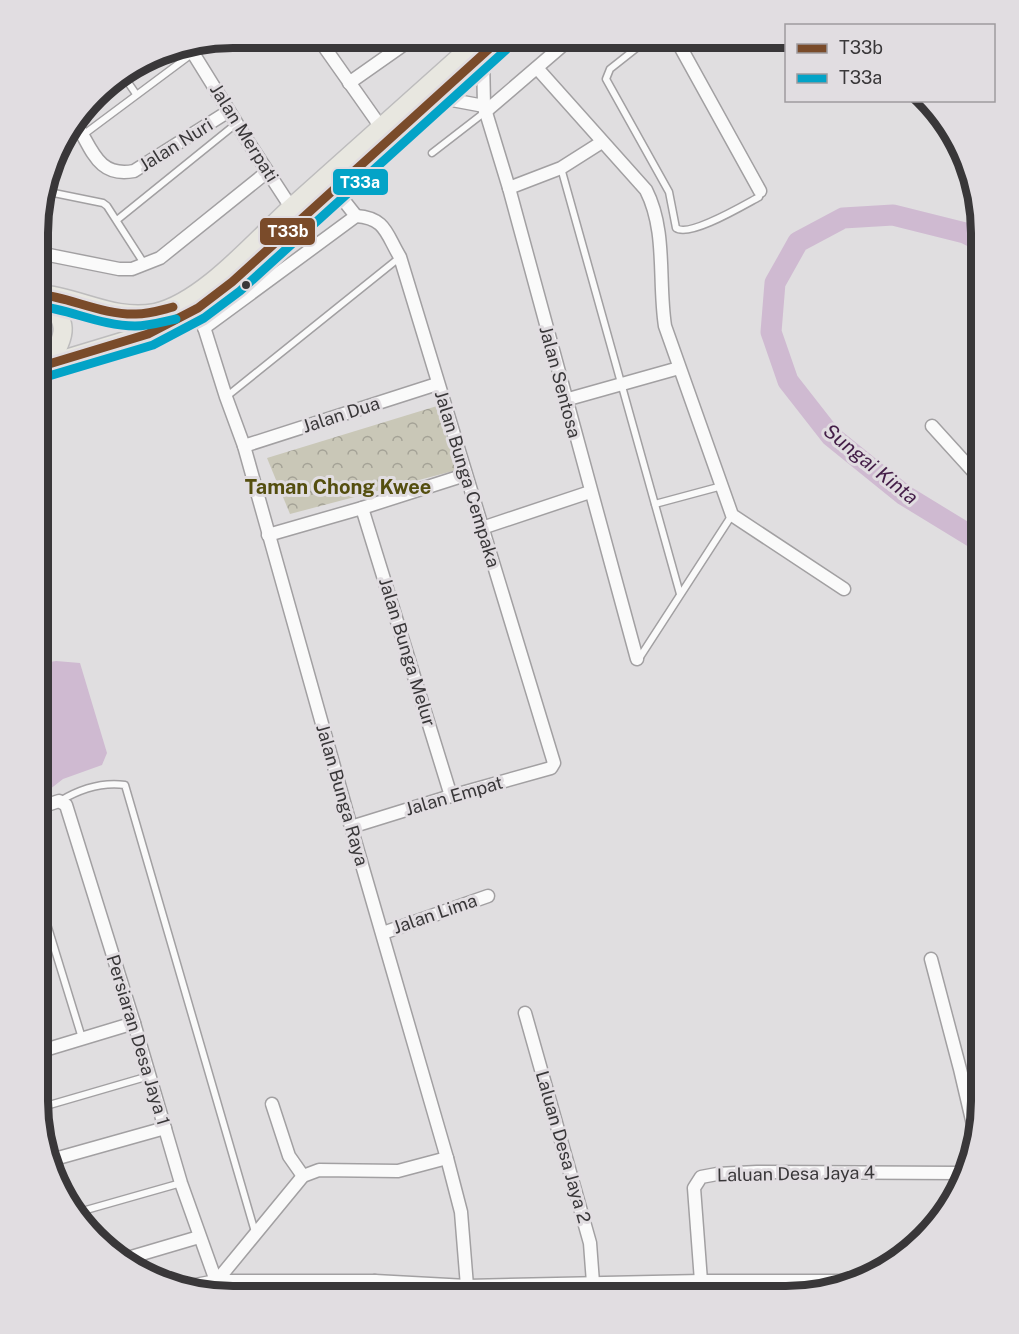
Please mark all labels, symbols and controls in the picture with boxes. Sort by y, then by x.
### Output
legend [785,24,995,102]
text: T33b [839,37,883,58]
text: T33a [839,67,882,88]
street label: Jalan Merpati [206,80,283,186]
street label: Jalan Nuri [135,114,216,175]
line badge: T33a [332,168,389,196]
text: T33a [340,173,380,192]
line badge: T33b [259,217,316,246]
text: T33b [268,222,309,241]
unlabelled marker [240,279,252,291]
street label: Jalan Sentosa [535,323,586,440]
street label: Jalan Bunga Cempaka [431,388,504,570]
street label: Jalan Dua [300,392,382,437]
water label: Sungai Kinta [819,419,923,509]
district label: Taman Chong Kwee [245,475,431,499]
street label: Jalan Bunga Melur [375,575,440,729]
street label: Jalan Bunga Raya [312,722,373,868]
street label: Jalan Empat [403,772,505,819]
street label: Jalan Lima [390,889,480,938]
street label: Persiaran Desa Jaya 1 [103,952,174,1128]
street label: Laluan Desa Jaya 2 [532,1068,595,1226]
street label: Laluan Desa Jaya 4 [717,1162,875,1185]

